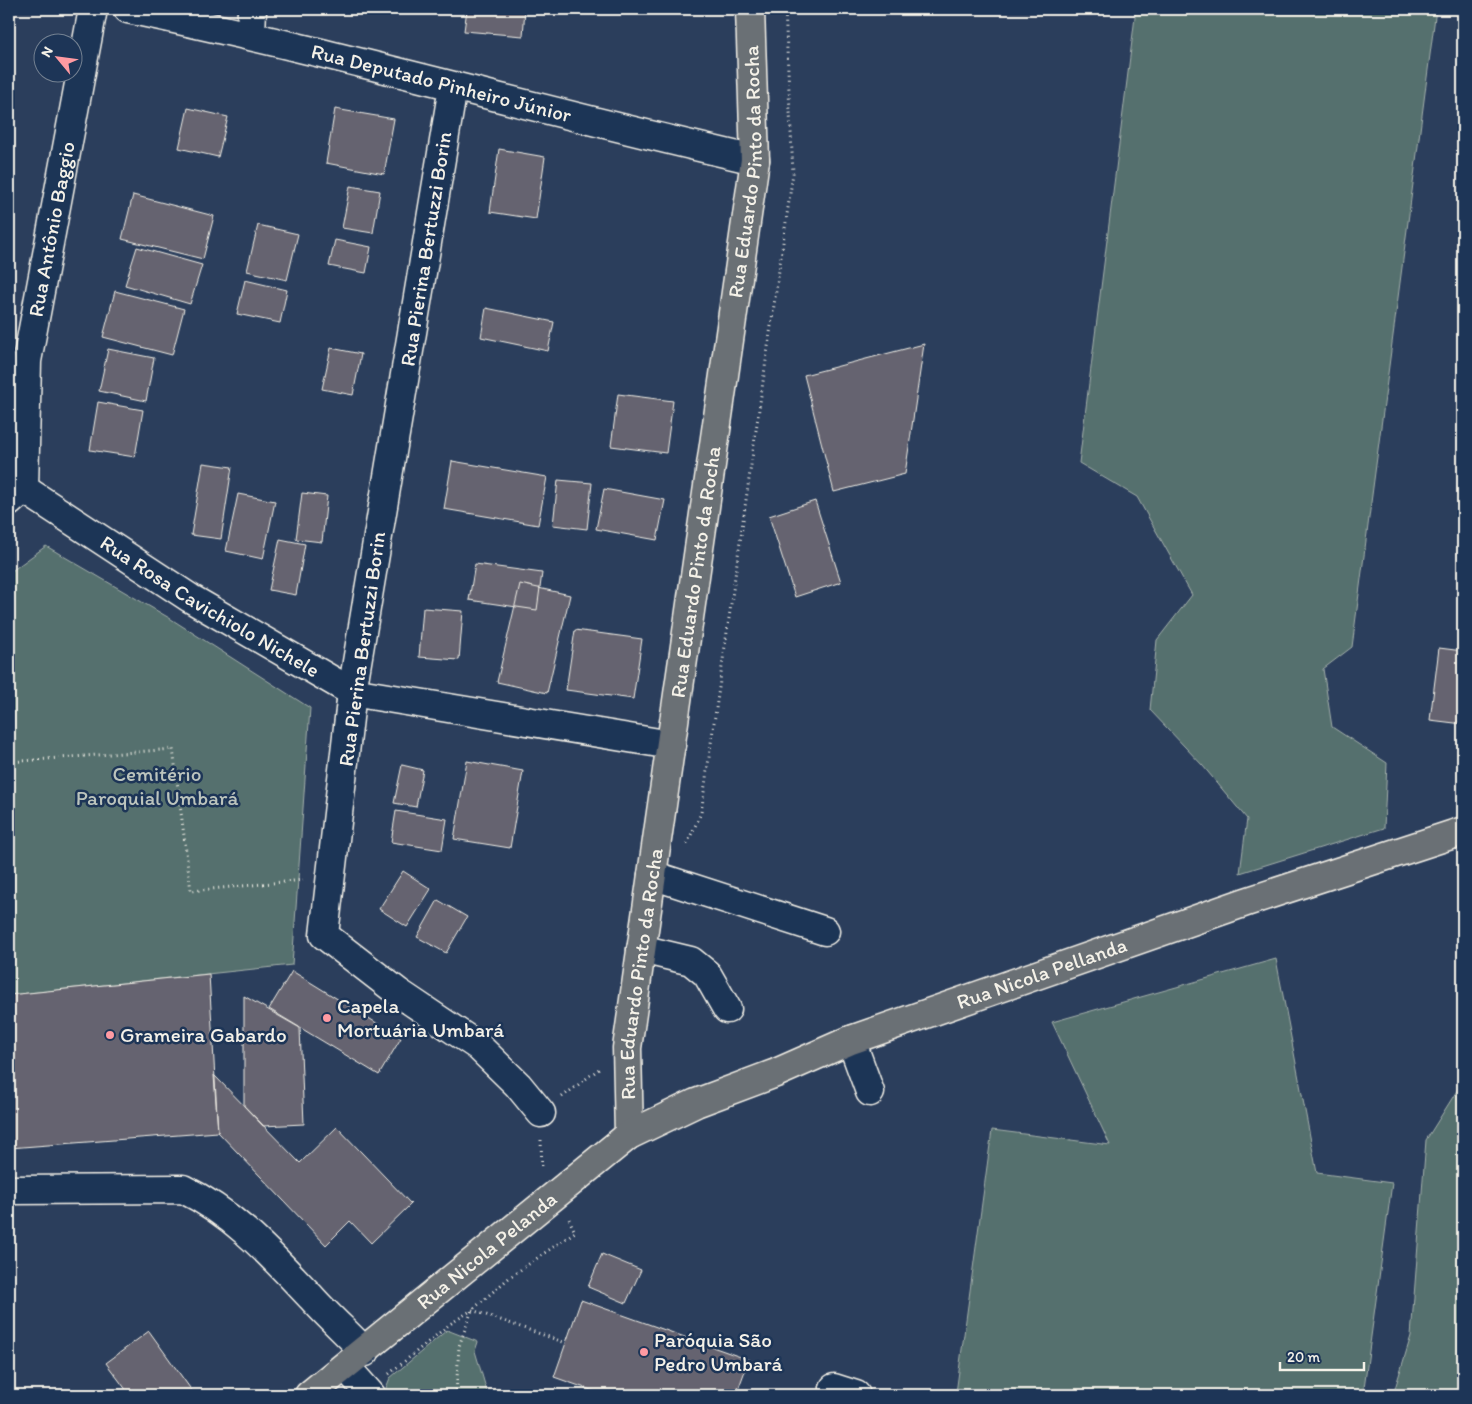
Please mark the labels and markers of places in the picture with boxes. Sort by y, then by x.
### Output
place label: Capela Mortuária Umbará [337,993,504,1042]
marker: Capela Mortuária Umbará [321,1012,333,1024]
place label: Grameira Gabardo [120,1022,287,1047]
marker: Grameira Gabardo [104,1029,116,1041]
place label: Paróquia São Pedro Umbará [654,1327,783,1376]
marker: Paróquia São Pedro Umbará [638,1346,650,1358]

